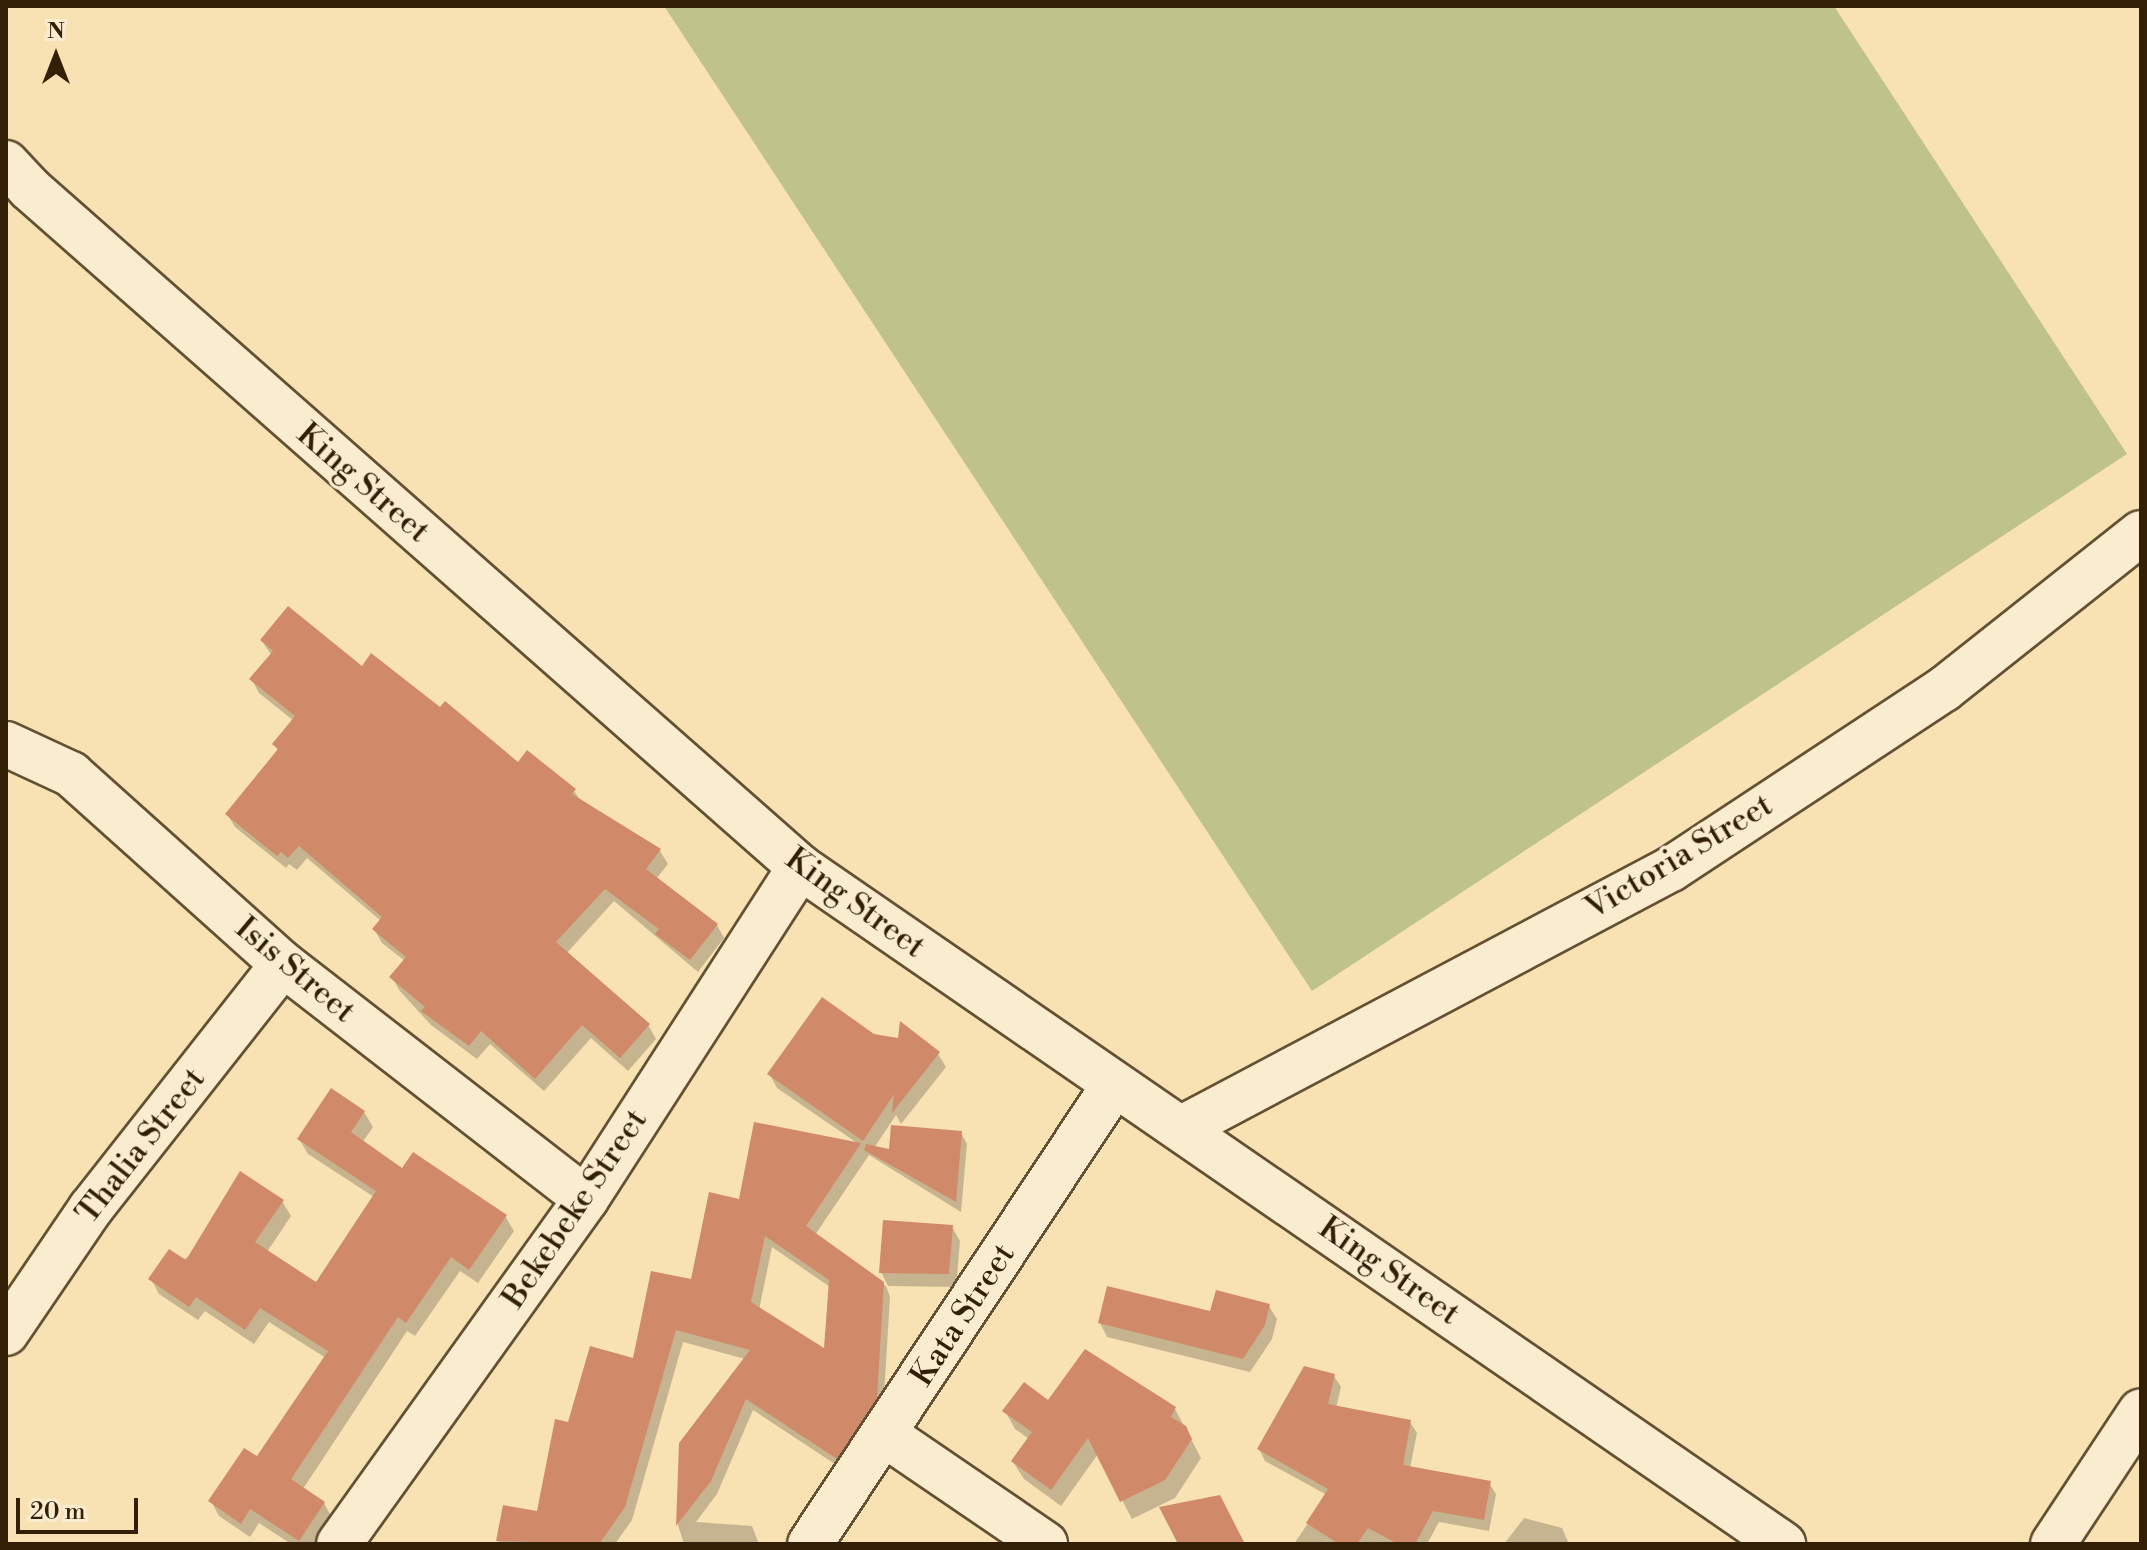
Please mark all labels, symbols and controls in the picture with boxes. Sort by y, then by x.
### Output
north arrow [16,16,96,96]
text: N [47,18,65,45]
street label: King Street [289,415,437,551]
street label: Victoria Street [1578,786,1780,928]
street label: King Street [778,840,932,966]
street label: Isis Street [227,909,363,1031]
street label: Thalia Street [68,1061,214,1231]
street label: Bekebeke Street [494,1102,656,1316]
street label: King Street [1311,1209,1467,1333]
street label: Kata Street [903,1236,1023,1394]
scale bar [20,1482,142,1532]
text: 20 m [30,1497,86,1527]

